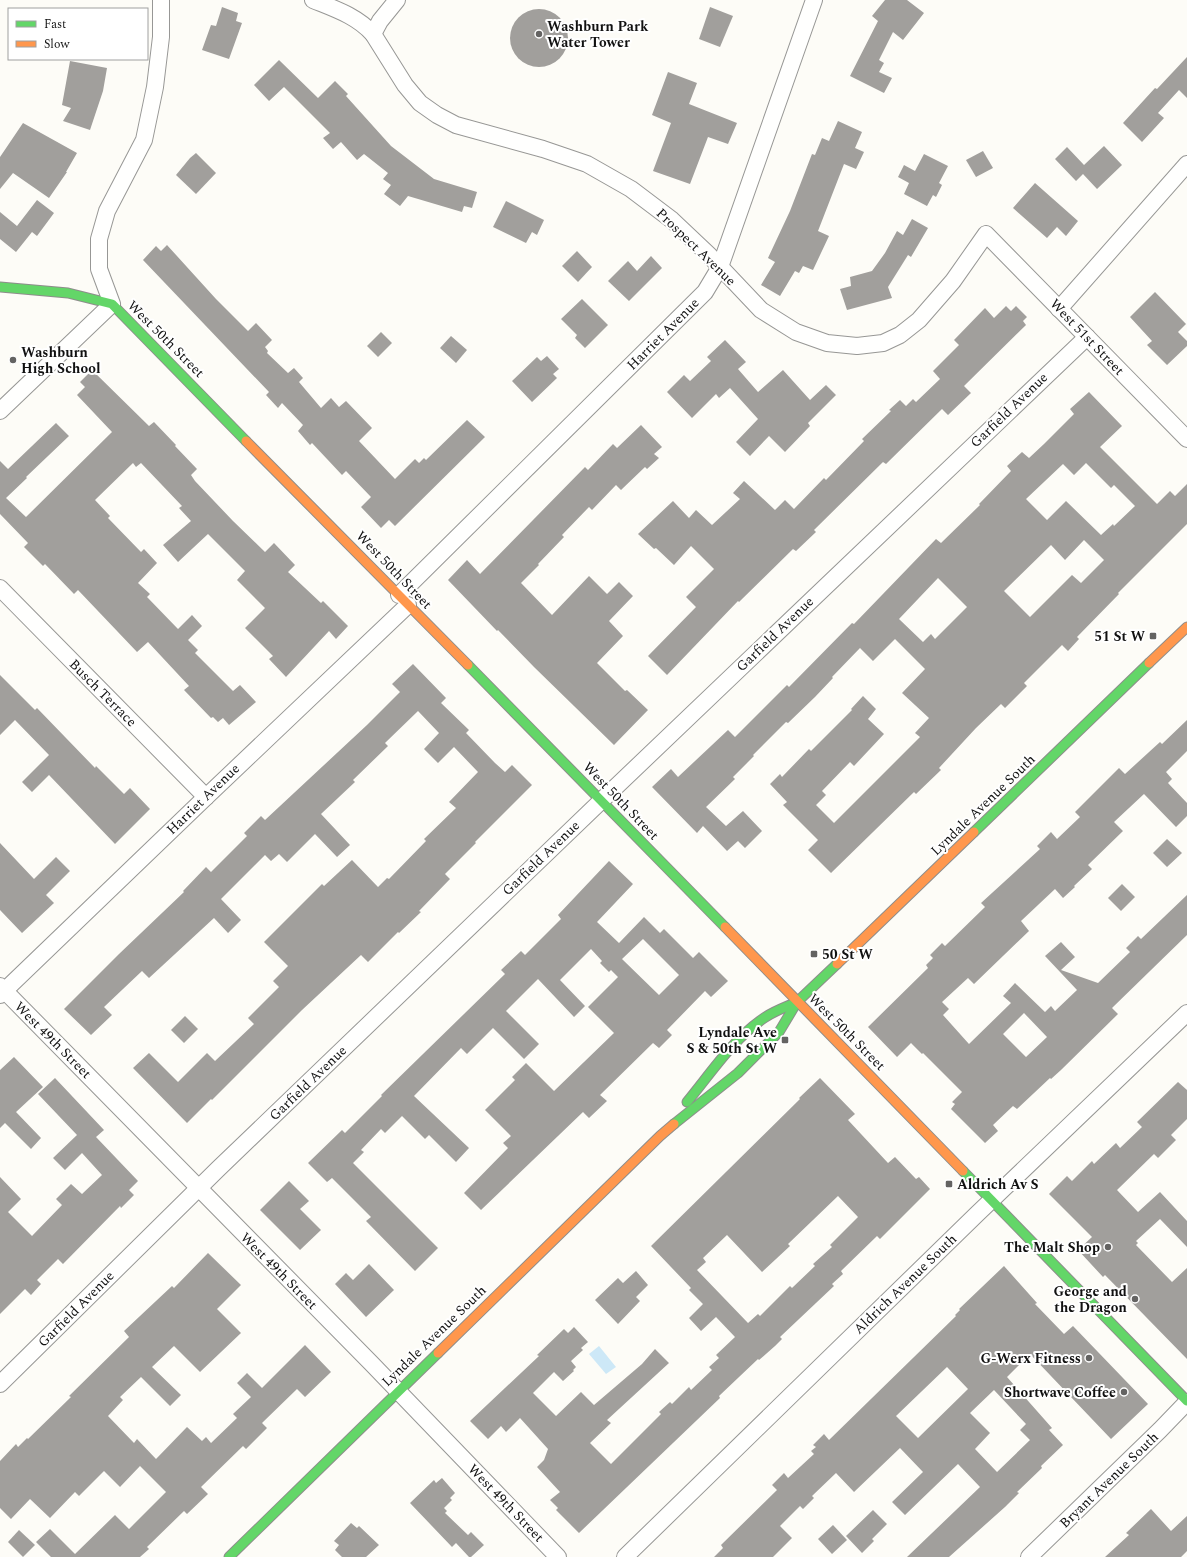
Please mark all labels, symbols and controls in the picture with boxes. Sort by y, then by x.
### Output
legend [8,8,148,60]
text: Fast [44,15,66,34]
place label: Washburn Park Water Tower [547,16,649,53]
marker: Washburn Park Water Tower [534,29,544,39]
text: Slow [44,35,70,54]
street label: Prospect Avenue [651,203,741,291]
street label: Harriet Avenue [622,293,704,375]
street label: West 51st Street [1045,294,1129,380]
street label: West 50th Street [123,296,209,382]
place label: Washburn High School [21,342,101,379]
marker: Washburn High School [8,355,18,365]
street label: Garfield Avenue [965,367,1053,453]
street label: West 50th Street [351,526,437,614]
street label: Garfield Avenue [731,591,819,677]
place label: 51 St W [1094,626,1145,647]
marker: 51 St W [1148,631,1158,641]
street label: Busch Terrace [64,654,142,732]
street label: Lyndale Avenue South [926,749,1040,861]
street label: West 50th Street [578,757,664,845]
street label: Harriet Avenue [161,758,245,840]
street label: Garfield Avenue [497,815,585,901]
place label: 50 St W [822,944,873,965]
marker: 50 St W [809,949,819,959]
street label: West 50th Street [804,989,890,1075]
street label: West 49th Street [10,997,96,1083]
place label: Lyndale Ave S & 50th St W [686,1022,777,1059]
marker: Lyndale Ave S & 50th St W [780,1035,790,1045]
street label: Garfield Avenue [264,1040,352,1126]
place label: Aldrich Av S [957,1174,1038,1195]
marker: Aldrich Av S [944,1179,954,1189]
street label: West 49th Street [236,1228,322,1314]
street label: Aldrich Avenue South [849,1229,961,1339]
place label: The Malt Shop [1004,1237,1100,1258]
marker: The Malt Shop [1103,1242,1113,1252]
street label: Garfield Avenue [33,1266,119,1352]
street label: Lyndale Avenue South [377,1280,491,1392]
place label: George and the Dragon [1054,1281,1127,1318]
marker: George and the Dragon [1130,1294,1140,1304]
place label: G-Werx Fitness [981,1348,1081,1369]
marker: G-Werx Fitness [1084,1353,1094,1363]
place label: Shortwave Coffee [1004,1382,1116,1403]
marker: Shortwave Coffee [1119,1387,1129,1397]
street label: Bryant Avenue South [1055,1427,1163,1533]
street label: West 49th Street [463,1459,549,1547]

